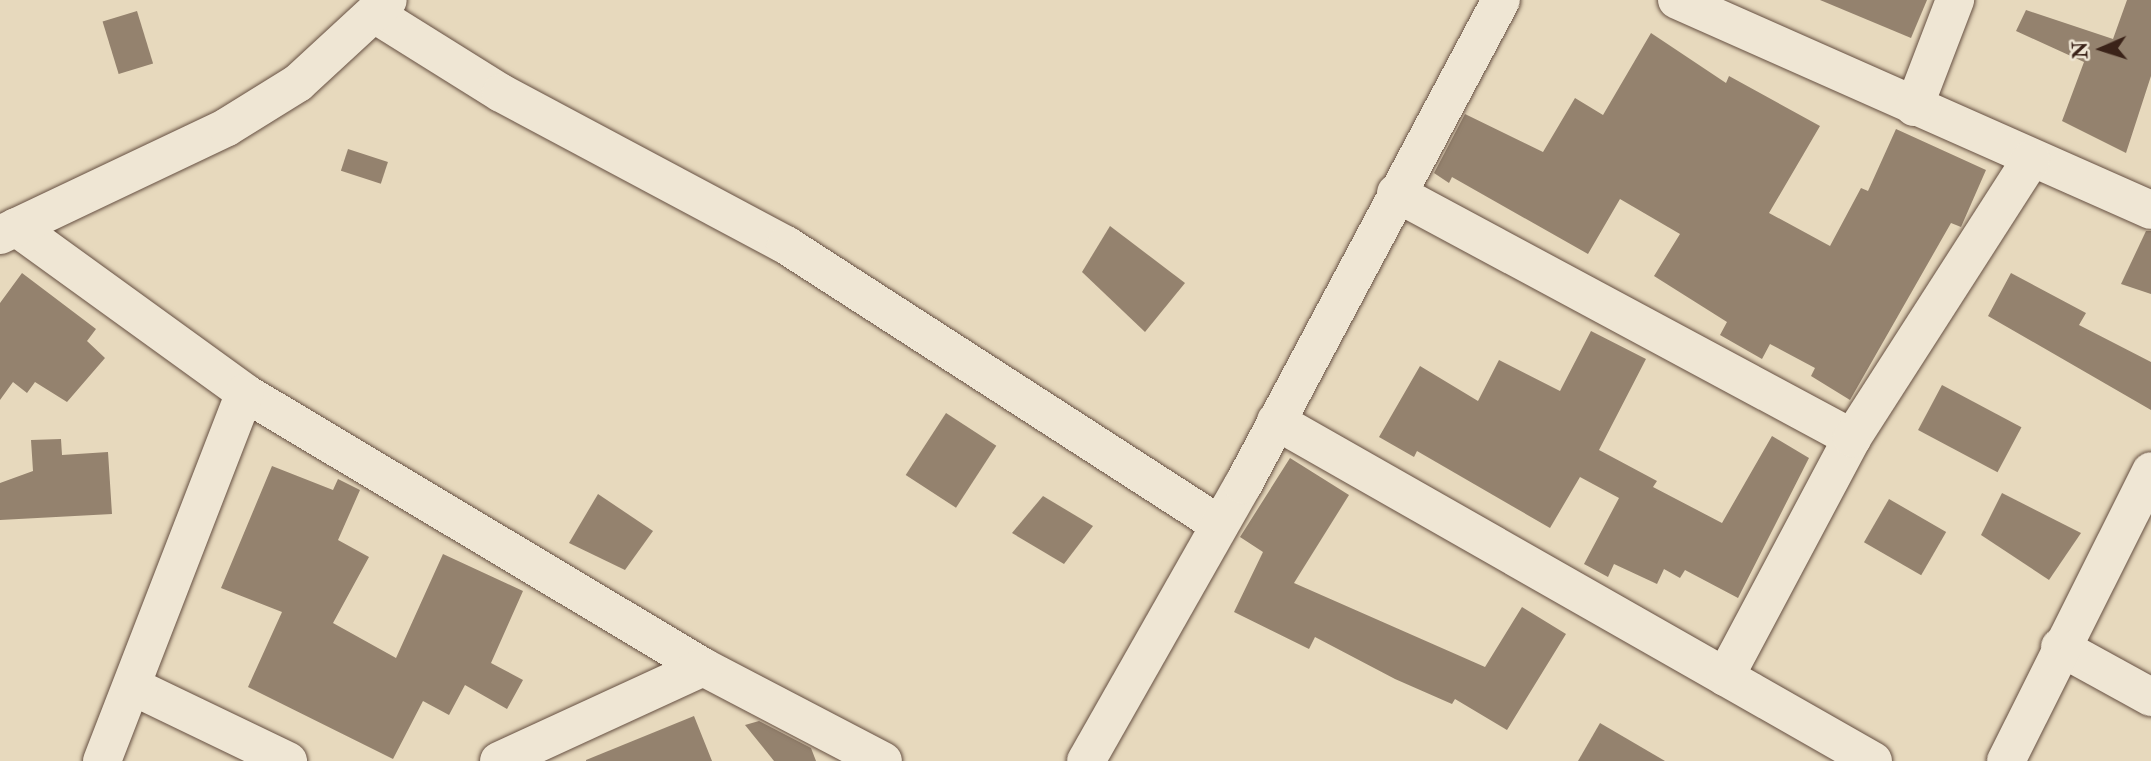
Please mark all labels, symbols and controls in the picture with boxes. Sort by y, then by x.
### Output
north arrow [2067,14,2137,84]
text: N [2069,41,2093,59]

